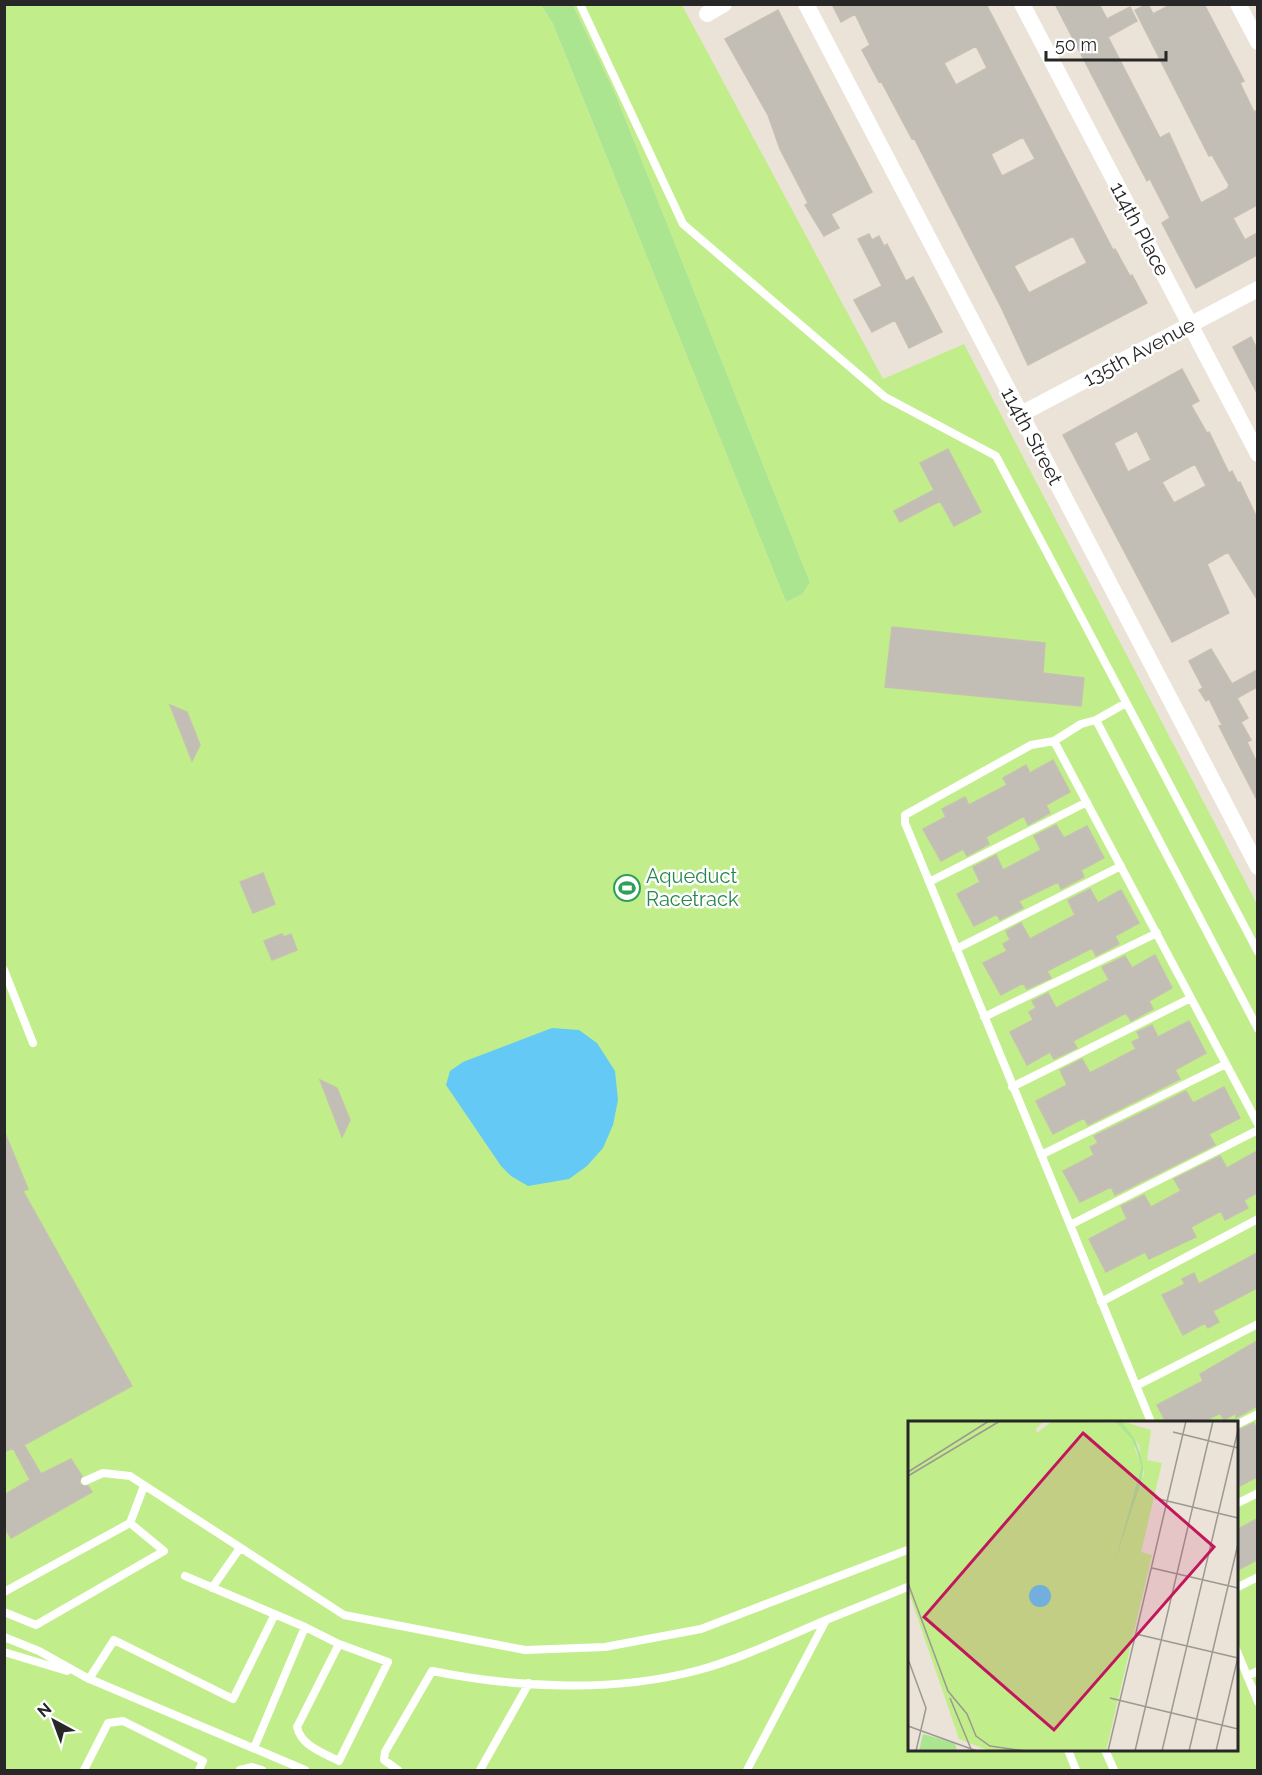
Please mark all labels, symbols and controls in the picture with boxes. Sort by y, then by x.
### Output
scale bar [1046,24,1166,62]
text: 50 m [1055,34,1097,55]
street label: 114th Place [1105,178,1175,280]
street label: 135th Avenue [1079,312,1199,392]
street label: 114th Street [996,383,1068,489]
place label: Aqueduct Racetrack [646,864,739,911]
sports icon: Aqueduct Racetrack [612,873,642,903]
inset map [908,1421,1238,1751]
north arrow [24,1691,84,1751]
text: N [34,1699,55,1721]

